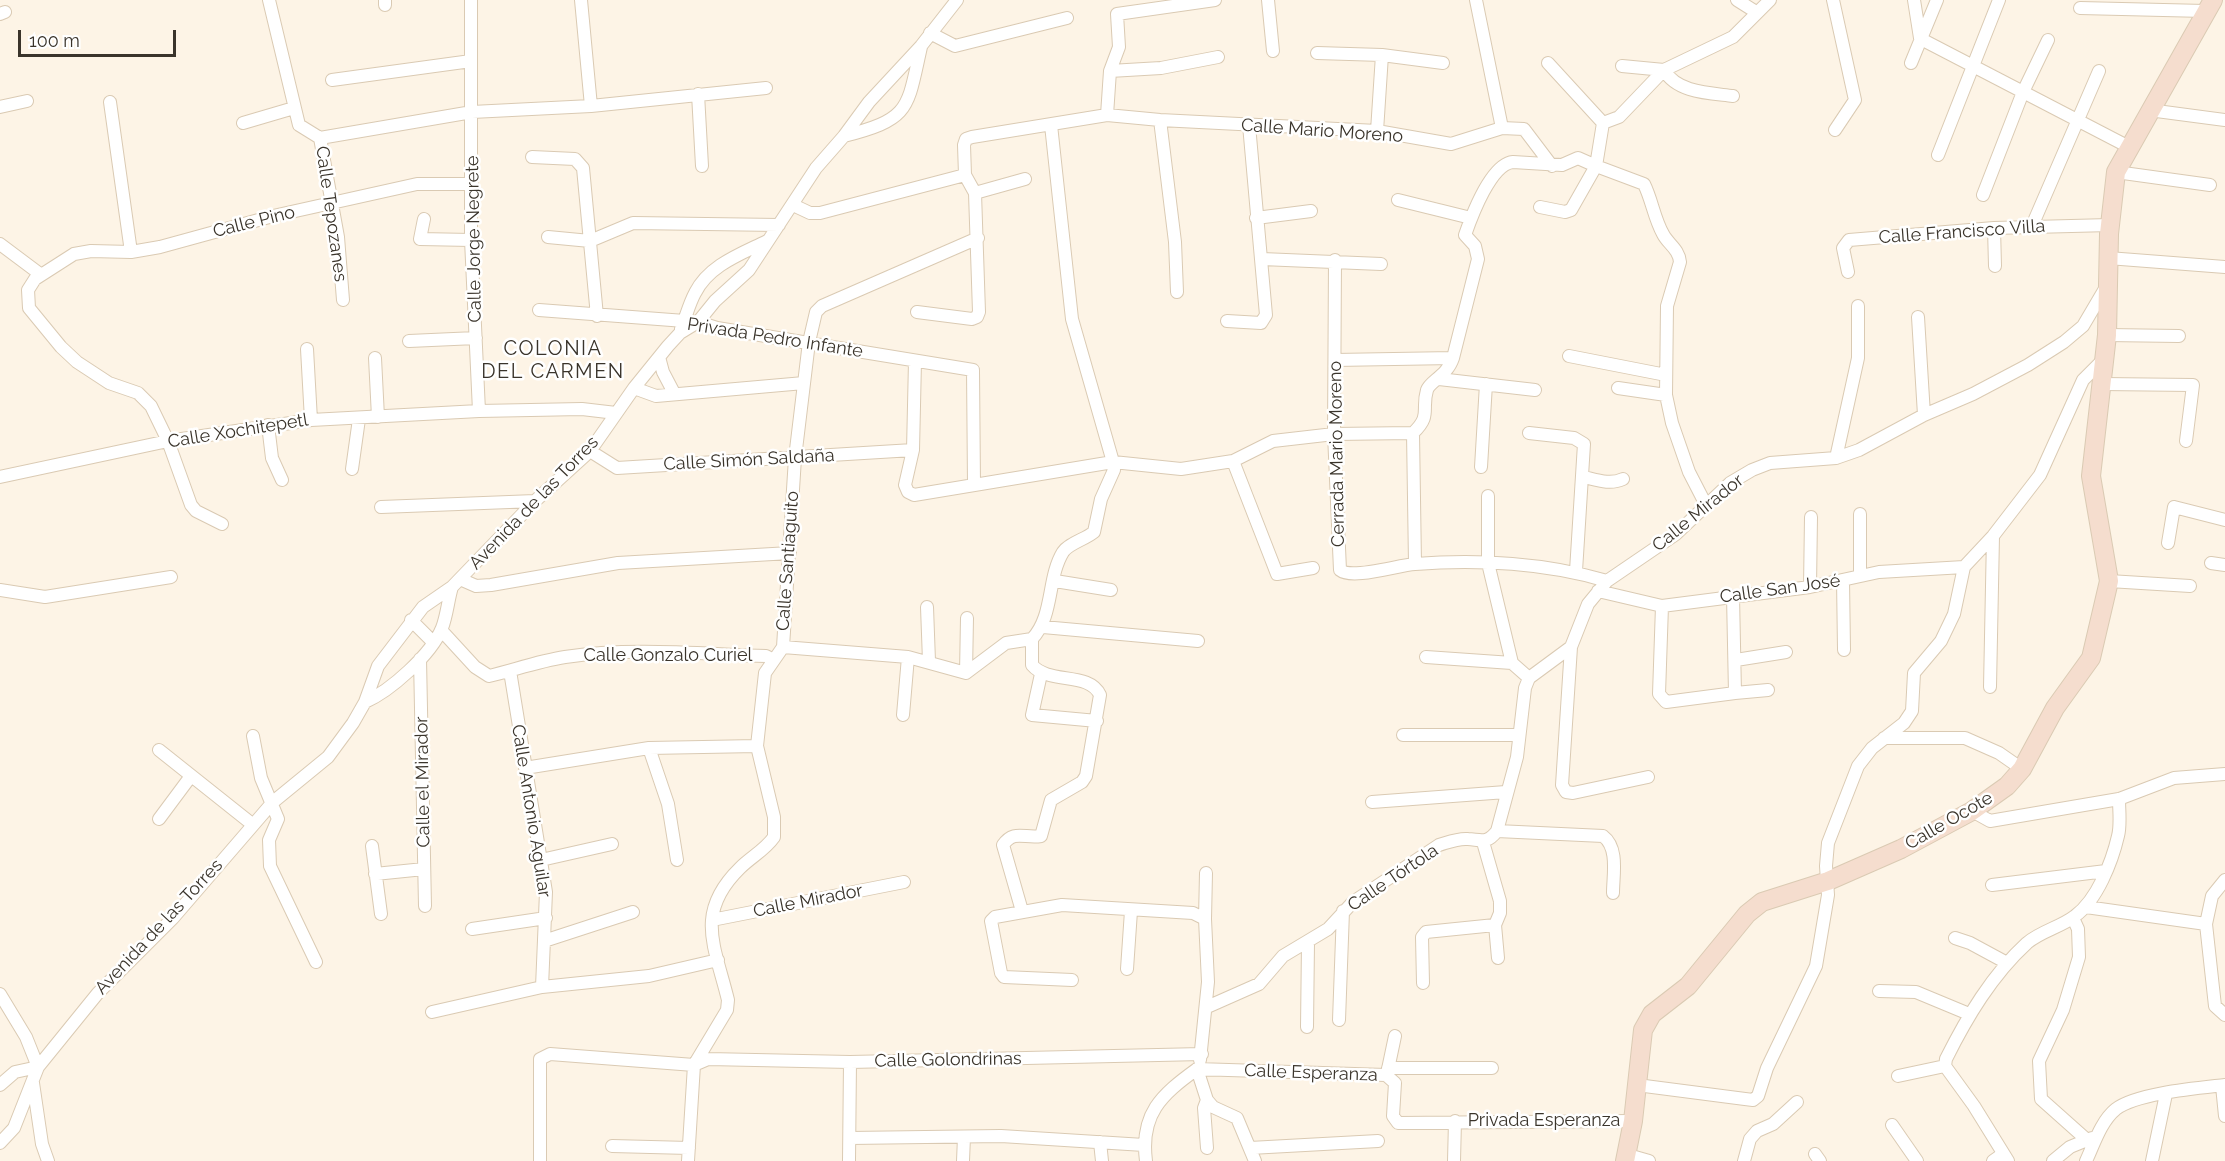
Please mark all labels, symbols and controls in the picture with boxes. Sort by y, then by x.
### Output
scale bar [21,18,178,56]
text: 100 m [29,30,80,51]
street label: Calle Mario Moreno [1240,115,1404,147]
street label: Calle Tepozanes [311,145,351,283]
street label: Calle Jorge Negrete [462,155,486,323]
street label: Calle Pino [211,201,297,243]
street label: Calle Francisco Villa [1878,215,2046,249]
street label: Privada Pedro Infante [686,313,864,363]
district label: COLONIA DEL CARMEN [481,337,625,384]
street label: Cerrada Mario Moreno [1325,361,1349,547]
street label: Calle Xochitepetl [166,409,310,453]
street label: Avenida de las Torres [465,432,603,574]
street label: Calle Simón Saldaña [663,445,835,475]
street label: Calle Mirador [1648,470,1748,556]
street label: Calle Santiaguito [772,490,804,632]
street label: Calle San José [1718,570,1842,608]
street label: Calle Gonzalo Curiel [584,645,752,667]
street label: Calle el Mirador [411,716,435,848]
street label: Calle Antonio Aguilar [507,723,555,899]
street label: Calle Ocote [1901,787,1997,855]
street label: Calle Tórtola [1344,840,1442,916]
street label: Avenida de las Torres [91,855,227,999]
street label: Calle Mirador [751,880,865,922]
street label: Calle Golondrinas [874,1048,1022,1072]
street label: Calle Esperanza [1244,1060,1378,1086]
street label: Privada Esperanza [1468,1110,1620,1132]

